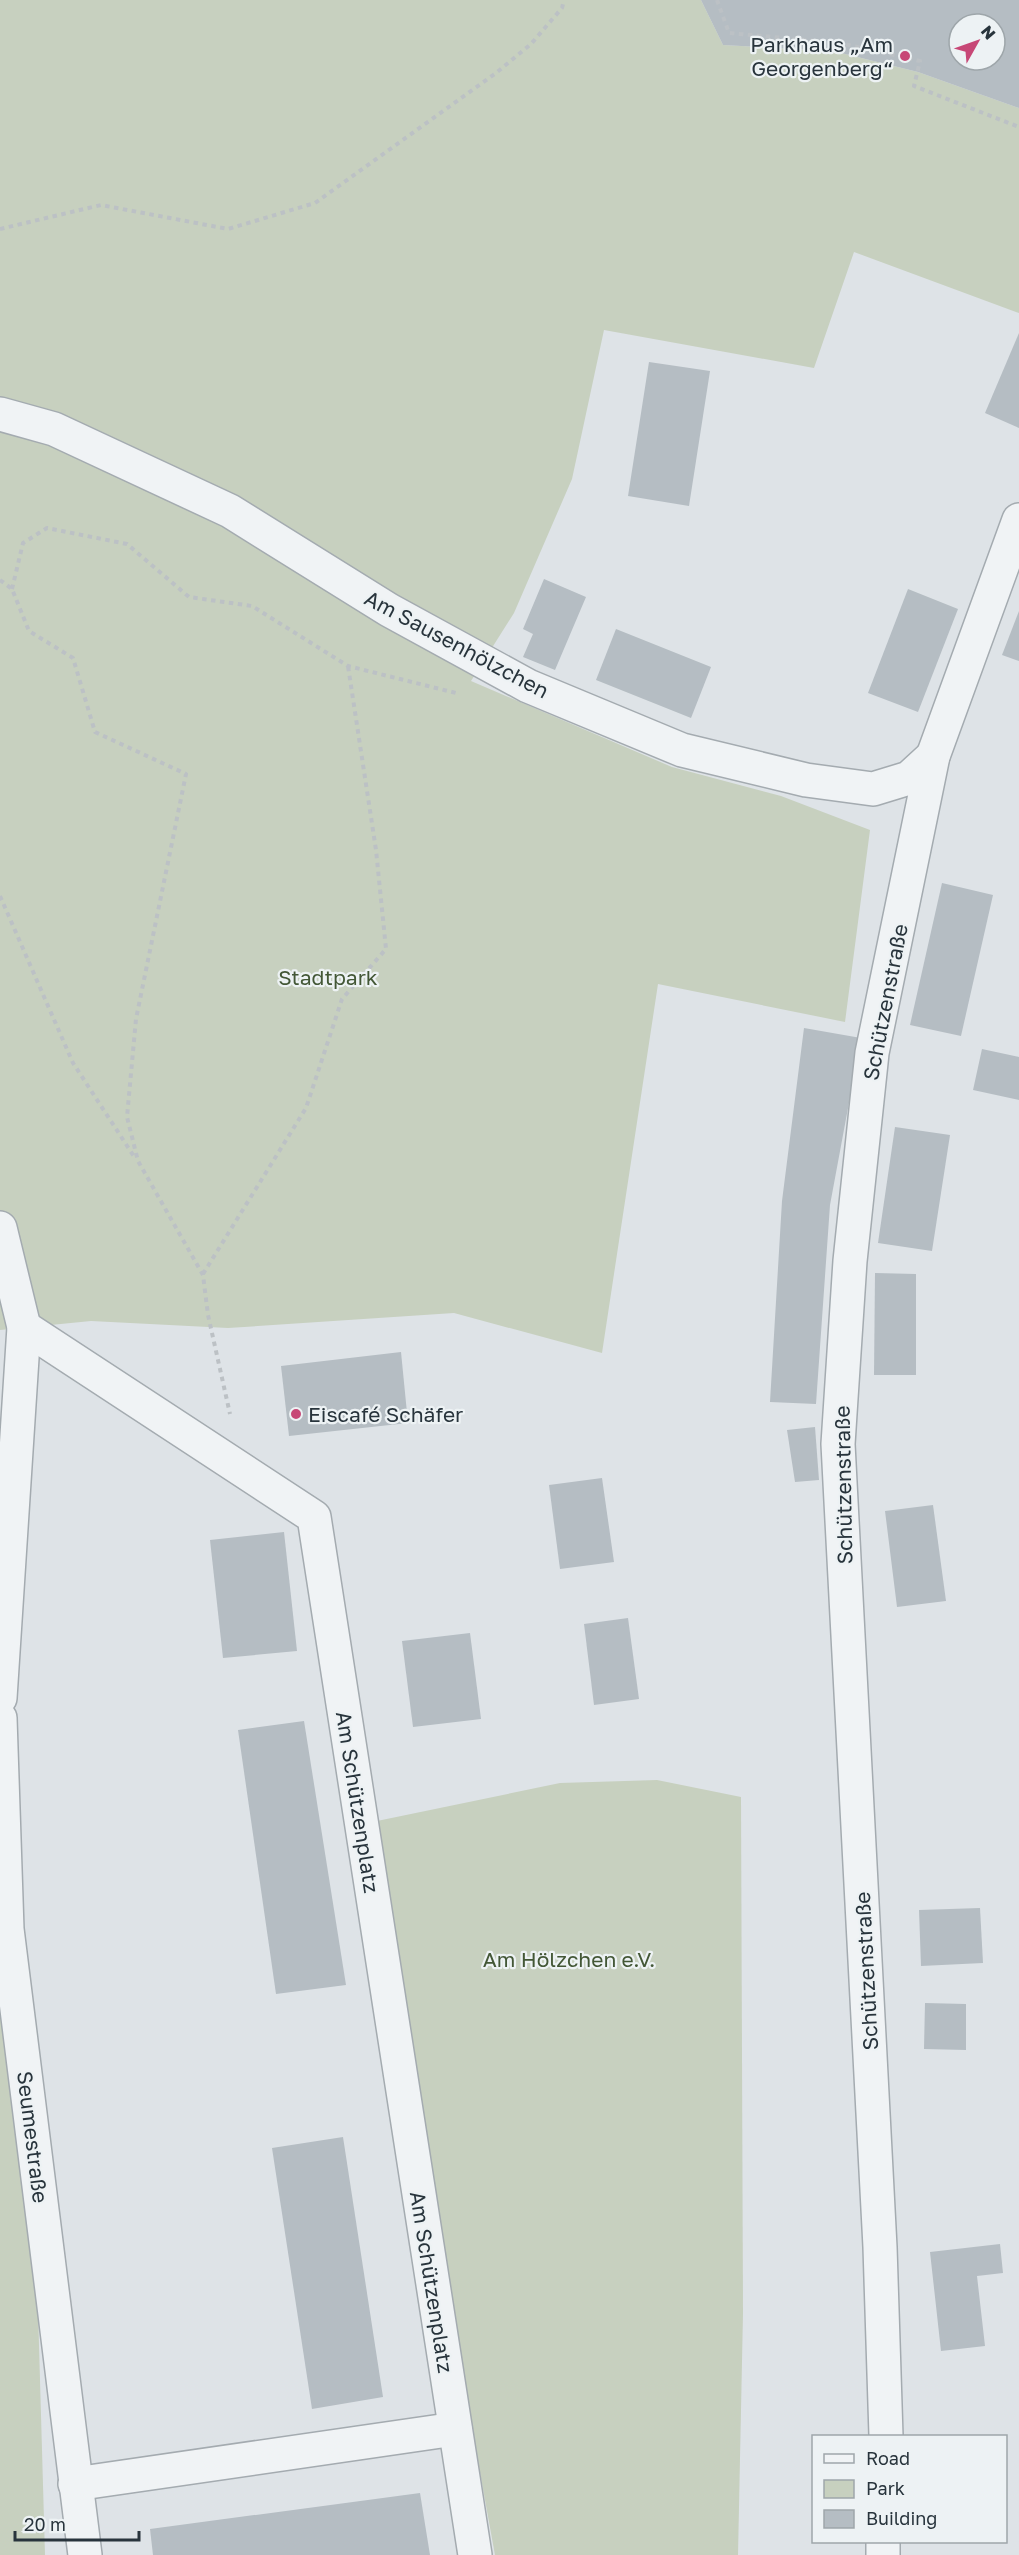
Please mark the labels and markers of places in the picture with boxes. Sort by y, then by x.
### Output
place label: Parkhaus „Am Georgenberg“ [750,31,893,81]
marker: Parkhaus „Am Georgenberg“ [898,49,912,63]
place label: Eiscafé Schäfer [308,1401,463,1427]
marker: Eiscafé Schäfer [289,1407,303,1421]

